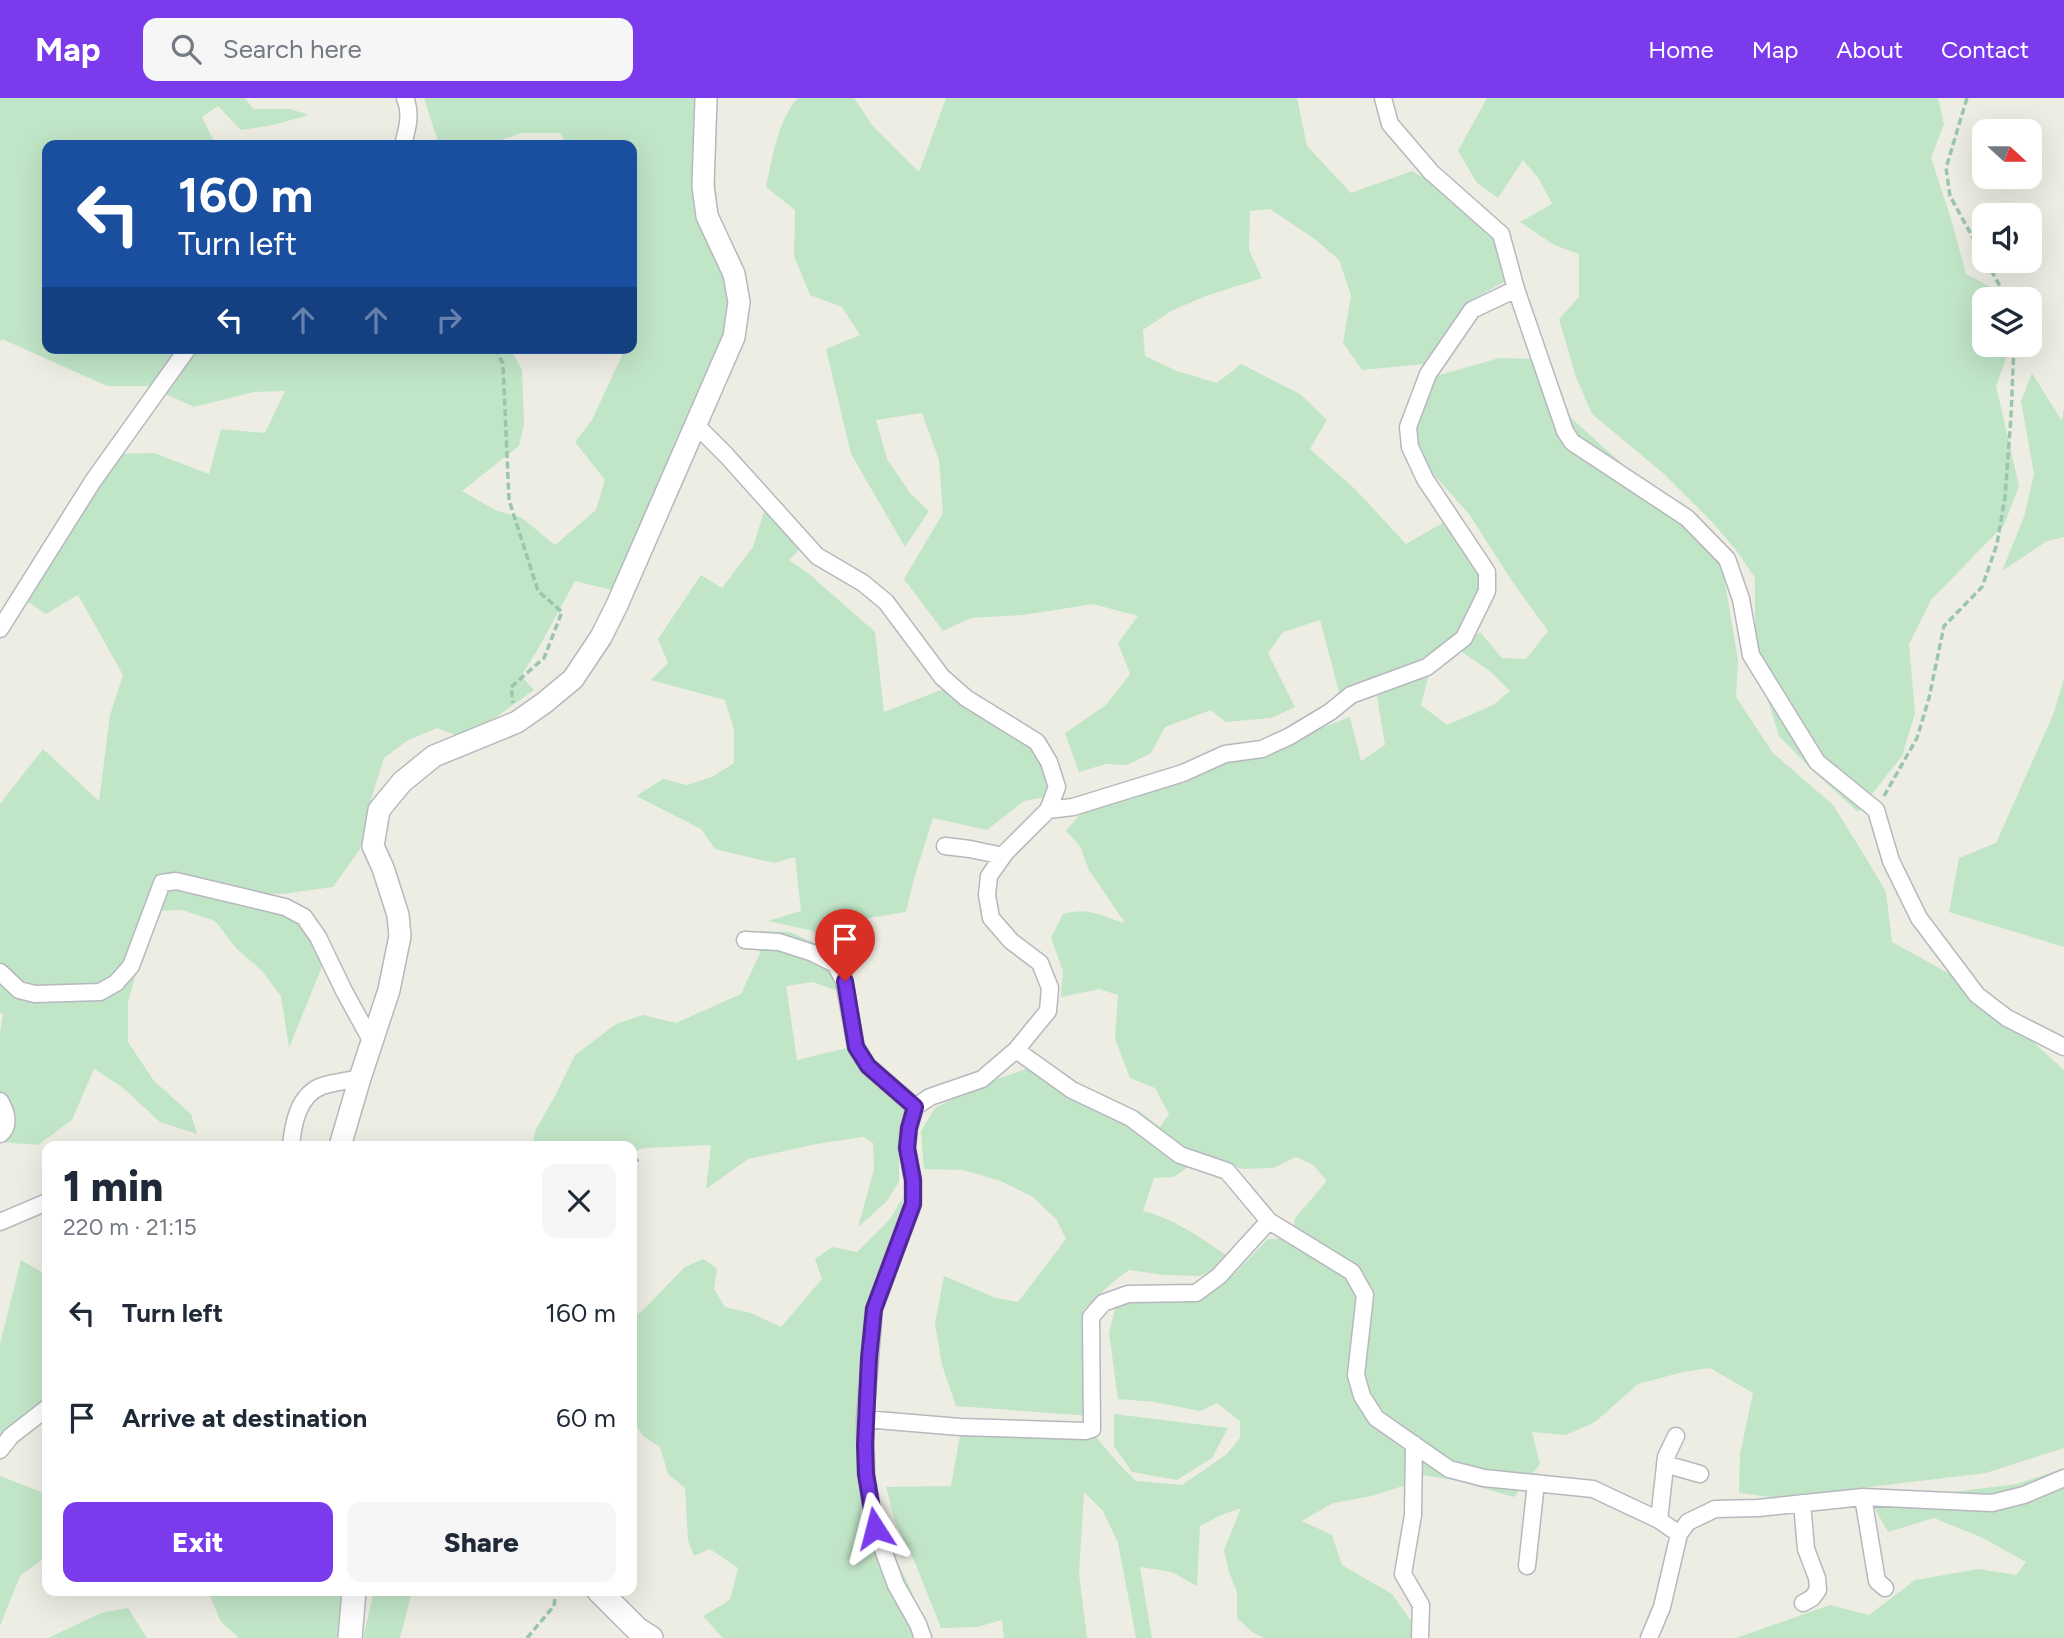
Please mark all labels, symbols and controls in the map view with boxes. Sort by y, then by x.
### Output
search box [143,18,633,81]
text: Map [35,30,101,69]
icon: search [167,30,205,68]
text: Search here [223,33,362,65]
text: Home [1648,35,1714,64]
text: Map [1752,35,1798,64]
text: About [1836,35,1903,64]
text: Contact [1941,35,2029,64]
north arrow [1972,119,2042,189]
map controls [1972,119,2042,357]
text: 160 m [178,165,313,224]
icon: left [63,168,154,259]
button: sound [1972,203,2042,273]
text: Turn left [178,225,297,263]
button: layers [1972,287,2042,357]
icon: left [211,301,249,339]
icon: ahead [284,301,322,339]
icon: ahead [357,301,395,339]
icon: right [430,301,468,339]
pin [815,909,875,981]
icon: arrive [826,920,864,958]
text: 1 min [63,1161,163,1212]
button: close [542,1164,616,1238]
text: 220 m · 21:15 [63,1213,197,1241]
icon: left [63,1294,101,1332]
text: Turn left [122,1297,223,1329]
text: 160 m [545,1297,616,1329]
icon: arrive [63,1399,101,1437]
text: Arrive at destination [122,1402,367,1434]
text: 60 m [556,1402,616,1434]
position arrow [838,1491,912,1565]
button: Exit [63,1502,333,1582]
button: Share [347,1502,616,1582]

